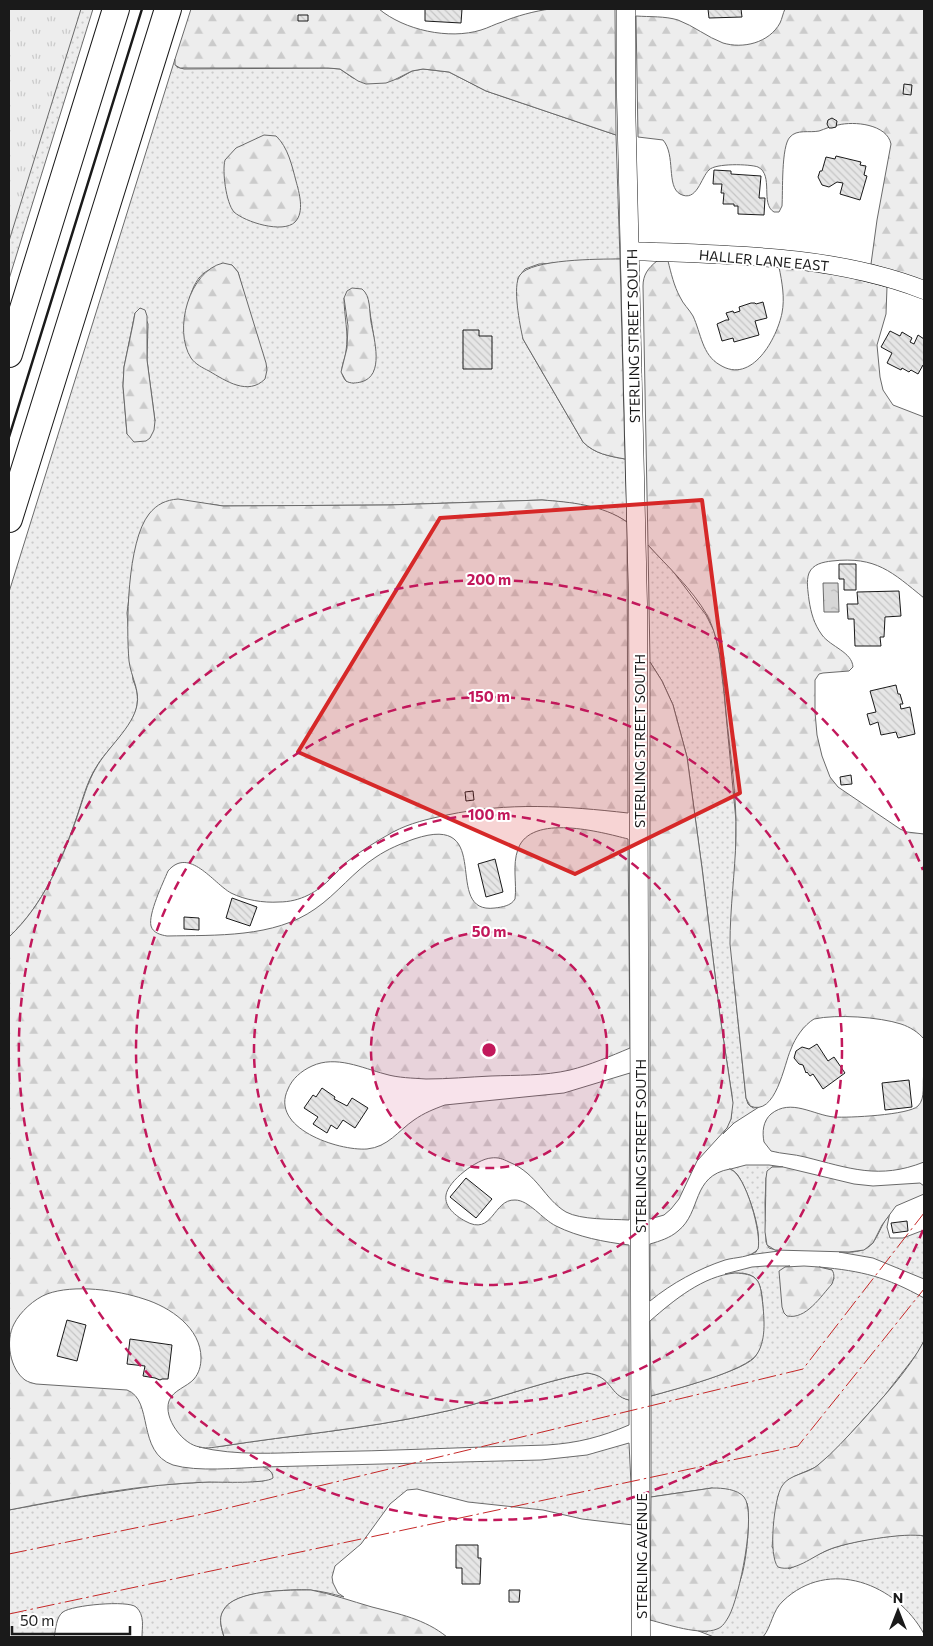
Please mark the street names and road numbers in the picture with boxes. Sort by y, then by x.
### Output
street label: HALLER LANE EAST [698,246,830,274]
street label: STERLING STREET SOUTH [623,249,643,423]
street label: STERLING STREET SOUTH [631,654,648,828]
street label: STERLING STREET SOUTH [632,1059,649,1233]
street label: STERLING AVENUE [633,1493,650,1619]

